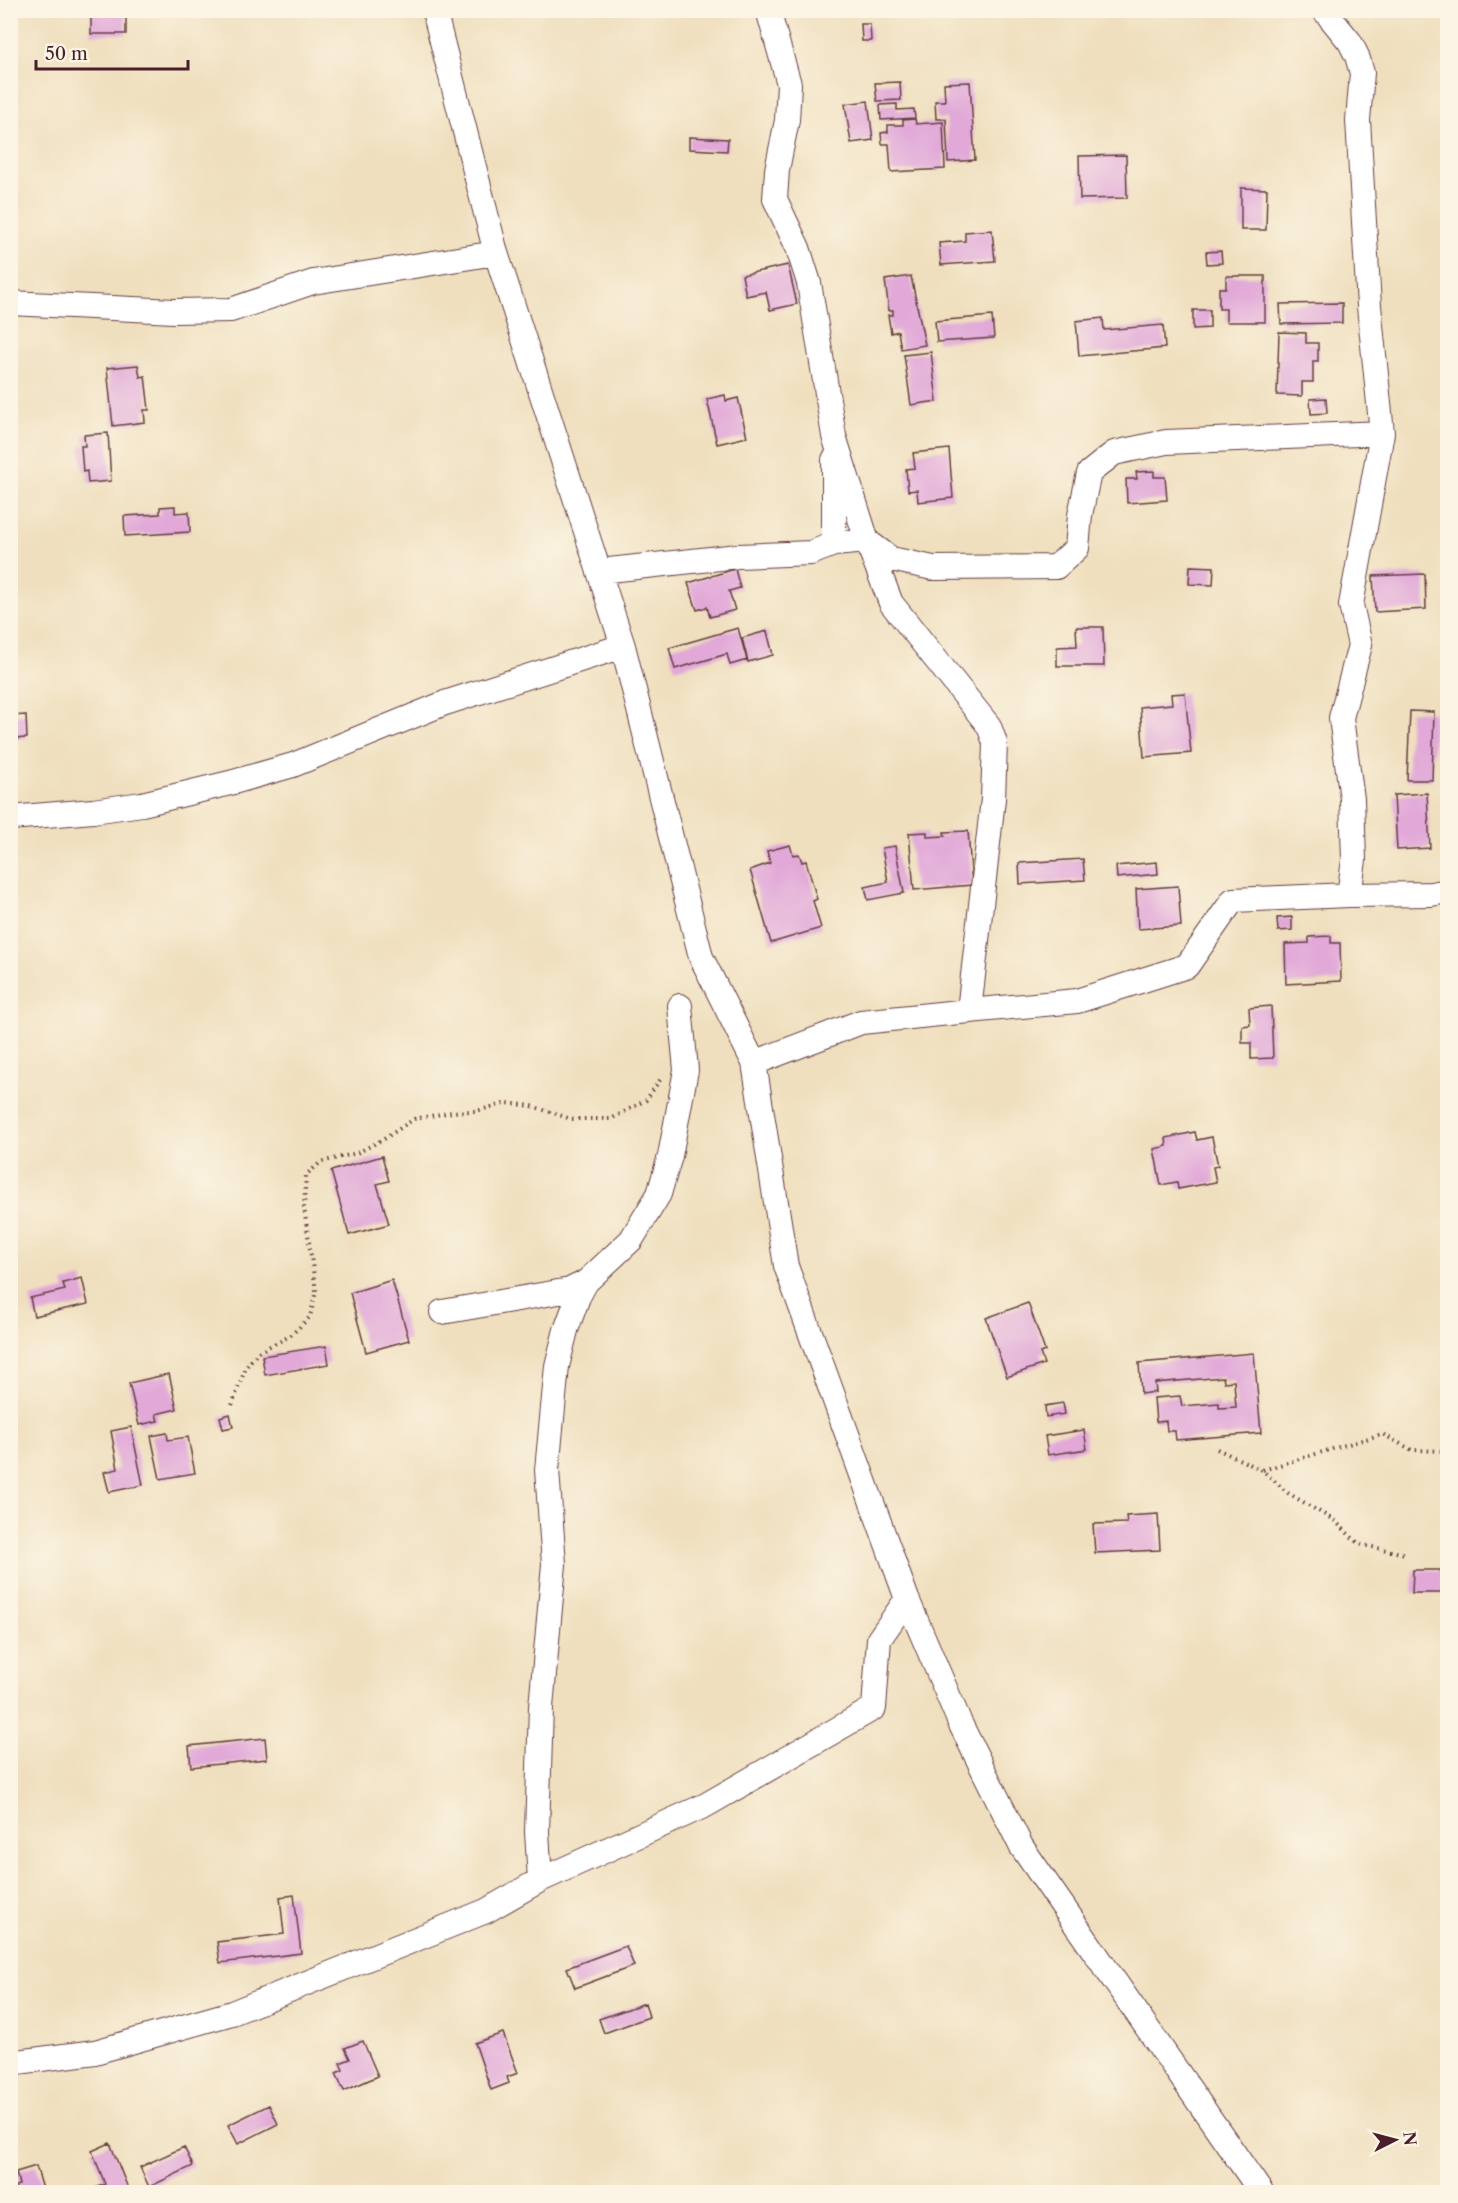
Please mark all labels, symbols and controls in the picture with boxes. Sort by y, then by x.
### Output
scale bar [36,33,188,71]
text: 50 m [45,43,88,65]
north arrow [1365,2110,1425,2170]
text: N [1399,2130,1421,2146]

